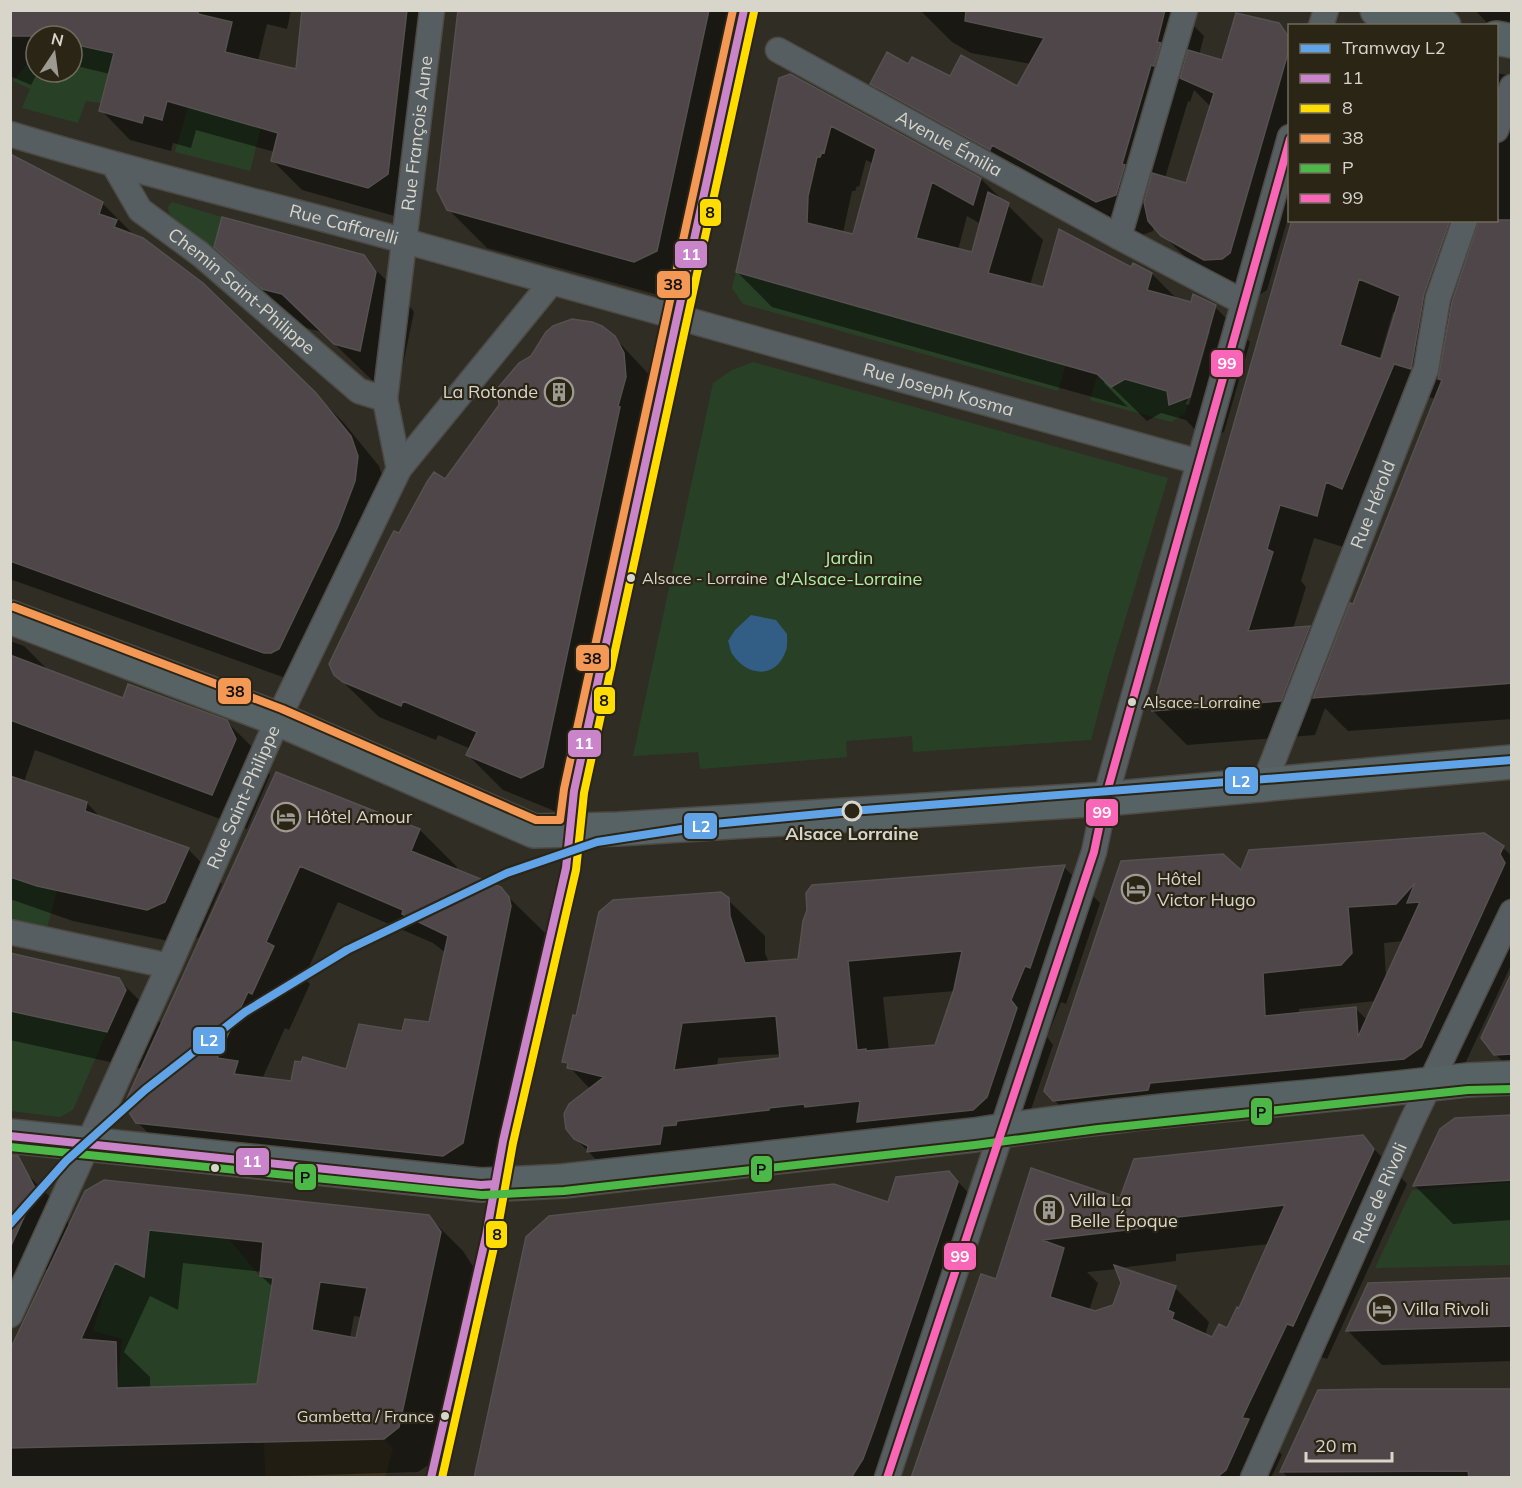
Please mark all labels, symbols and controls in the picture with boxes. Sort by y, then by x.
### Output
north arrow [24,24,84,84]
legend [1288,24,1498,222]
text: N [49,28,66,50]
text: Tramway L2 [1342,36,1446,59]
street label: Rue François Aune [396,54,437,212]
text: 11 [1342,66,1364,89]
text: 8 [1342,96,1353,119]
street label: Avenue Émilia [892,105,1006,182]
text: 38 [1342,126,1364,149]
text: P [1342,156,1354,179]
text: 99 [1342,186,1364,209]
line badge: 8 [699,198,722,227]
street label: Rue Caffarelli [287,199,401,250]
text: 8 [705,202,715,222]
street label: Chemin Saint-Philippe [164,222,320,359]
line badge: 11 [674,240,708,269]
text: 11 [681,244,701,264]
line badge: 38 [656,270,691,299]
text: 38 [663,274,683,294]
line badge: 99 [1210,349,1244,378]
text: 99 [1217,353,1237,373]
street label: Rue Joseph Kosma [861,357,1016,421]
building icon: La Rotonde [543,376,575,408]
place label: La Rotonde [443,380,538,403]
street label: Rue Hérold [1345,457,1400,552]
park label: Jardin d'Alsace-Lorraine [776,546,922,590]
place label: Alsace - Lorraine [642,568,768,588]
marker: Alsace - Lorraine [625,572,637,584]
line badge: 38 [575,644,610,672]
text: 38 [582,648,602,668]
line badge: 38 [217,677,252,705]
text: 38 [225,681,245,701]
line badge: 8 [593,686,616,715]
text: 8 [599,690,609,710]
place label: Alsace-Lorraine [1143,692,1260,712]
marker: Alsace-Lorraine [1126,696,1138,708]
street label: Rue Saint-Philippe [201,722,285,872]
line badge: 11 [567,729,602,758]
text: 11 [574,733,594,753]
line badge: L2 [1224,766,1259,795]
text: L2 [1232,771,1250,791]
line badge: 99 [1085,798,1119,827]
hotel icon: Hôtel Amour [270,801,302,833]
marker: Alsace Lorraine [842,801,862,821]
text: 99 [1092,802,1112,822]
place label: Hôtel Amour [307,805,413,828]
line badge: L2 [683,812,718,840]
text: L2 [692,816,710,836]
place label: Alsace Lorraine [785,822,919,845]
place label: Hôtel Victor Hugo [1157,867,1256,911]
hotel icon: Hôtel Victor Hugo [1120,873,1152,905]
line badge: L2 [192,1026,226,1055]
text: L2 [200,1030,218,1050]
line badge: P [1250,1097,1273,1126]
text: P [1256,1102,1267,1122]
street label: Rue de Rivoli [1347,1139,1412,1247]
line badge: 11 [235,1147,270,1176]
text: 11 [242,1151,262,1171]
line badge: P [750,1155,773,1183]
text: P [756,1159,767,1179]
unlabelled marker [209,1162,221,1174]
line badge: P [294,1163,317,1191]
text: P [300,1167,311,1187]
place label: Villa La Belle Époque [1070,1188,1178,1232]
building icon: Villa La Belle Époque [1033,1194,1065,1226]
line badge: 8 [485,1220,508,1249]
text: 8 [492,1224,502,1244]
line badge: 99 [943,1242,977,1271]
text: 99 [950,1246,970,1266]
hotel icon: Villa Rivoli [1366,1293,1398,1325]
place label: Villa Rivoli [1403,1297,1489,1320]
place label: Gambetta / France [297,1406,434,1426]
marker: Gambetta / France [439,1410,451,1422]
scale bar [1306,1425,1392,1463]
text: 20 m [1315,1434,1357,1457]

